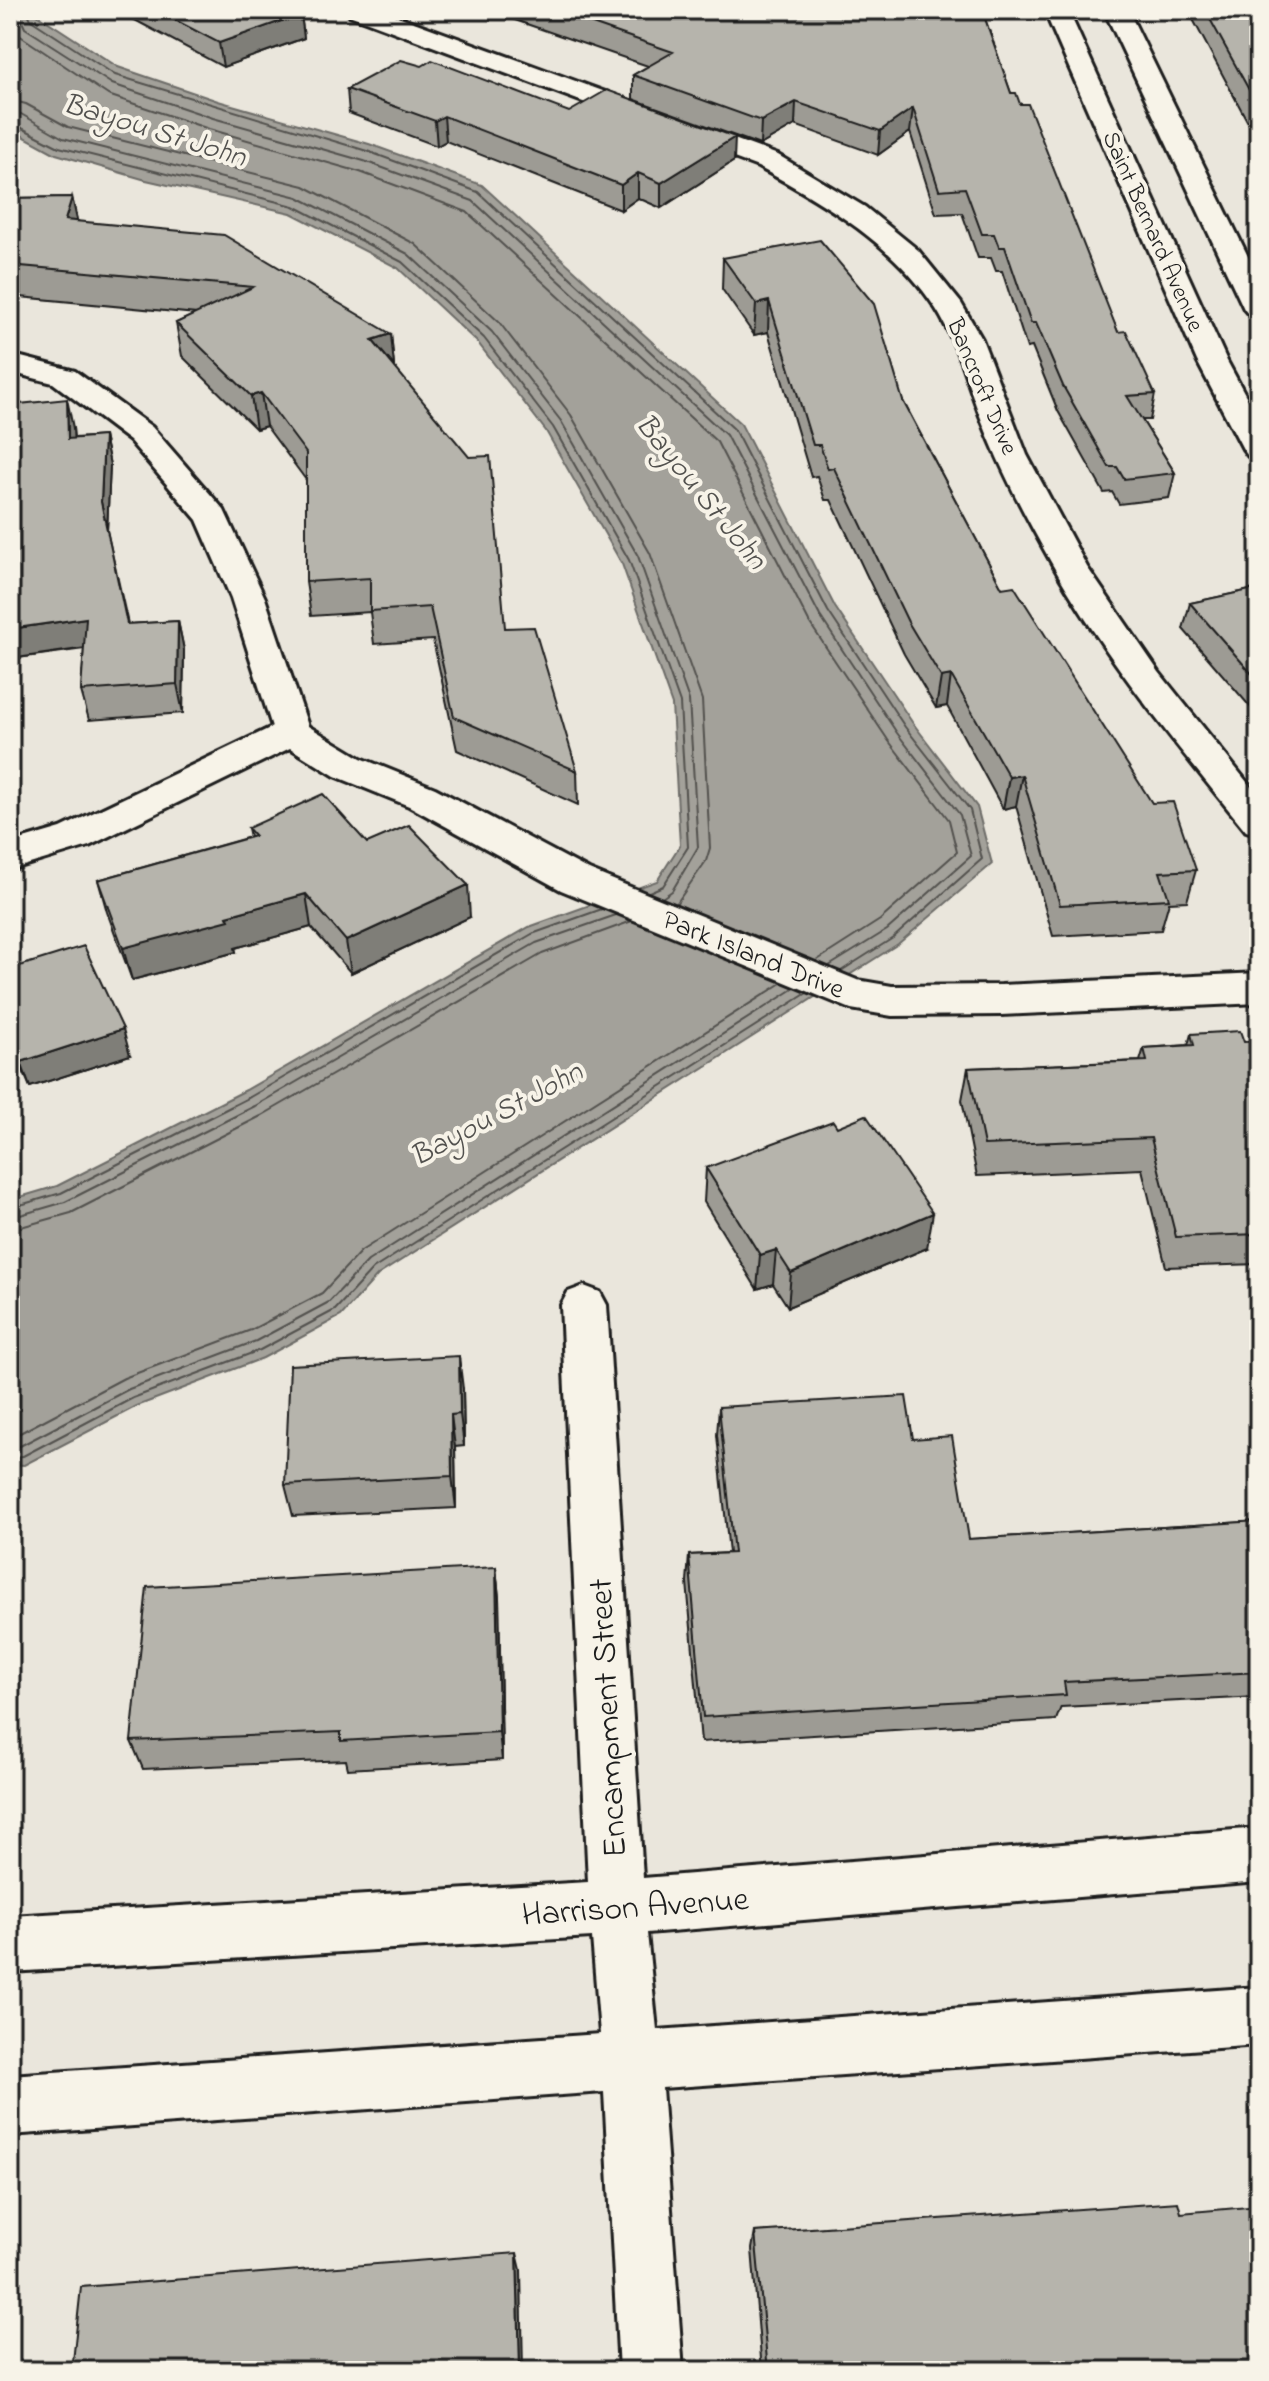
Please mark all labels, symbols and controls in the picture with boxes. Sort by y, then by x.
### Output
water label: Bayou St John [57,83,252,181]
street label: Saint Bernard Avenue [1092,126,1212,338]
street label: Bancroft Drive [936,312,1025,461]
water label: Bayou St John [623,405,777,581]
street label: Park Island Drive [655,901,850,1012]
water label: Bayou St John [403,1051,592,1180]
street label: Encampment Street [578,1577,642,1859]
street label: Harrison Avenue [520,1876,751,1942]

